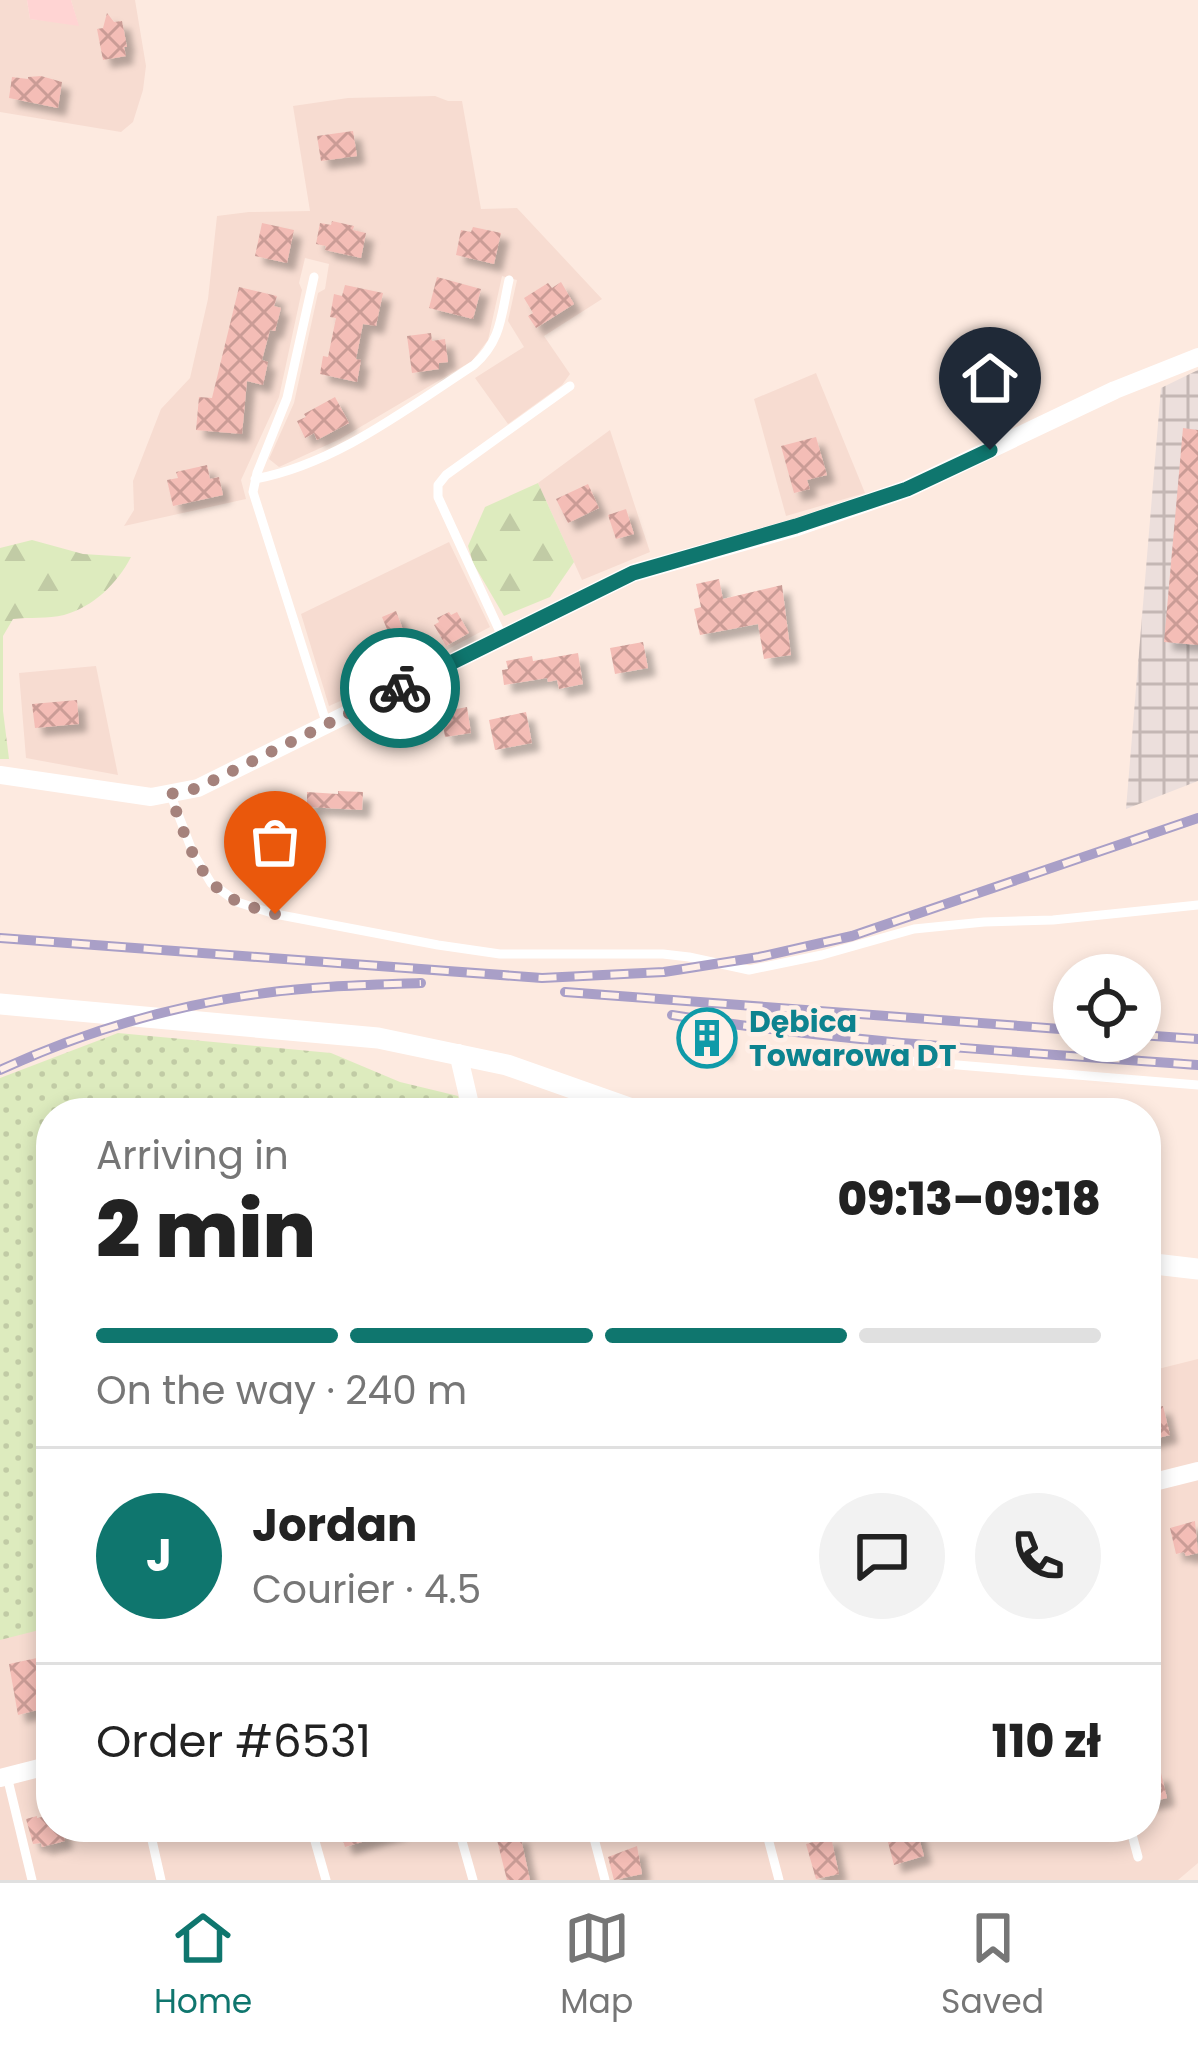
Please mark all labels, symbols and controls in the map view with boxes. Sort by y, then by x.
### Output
pin [939,327,1041,450]
icon: home [957,345,1023,411]
courier [340,628,460,748]
icon: bike [367,655,433,721]
pin [224,791,326,914]
icon: bag [242,809,308,875]
map controls [1053,954,1161,1062]
button: locate [1053,954,1161,1062]
place label: Dębica Towarowa DT [749,1000,957,1077]
building icon: Dębica Towarowa DT [676,1007,738,1069]
text: Arriving in [96,1128,289,1183]
text: 09:13–09:18 [837,1168,1101,1231]
text: 2 min [96,1175,316,1284]
text: On the way · 240 m [96,1363,467,1418]
button: chat [819,1493,945,1619]
button: phone [975,1493,1101,1619]
text: Jordan [252,1494,417,1557]
text: J [146,1524,172,1587]
text: Courier · 4.5 [252,1562,481,1617]
text: Order #6531 [96,1710,371,1773]
text: 110 zł [992,1710,1101,1773]
tab: Home [154,1905,252,2027]
tab: Map [560,1905,633,2027]
tab: Saved [941,1905,1044,2027]

